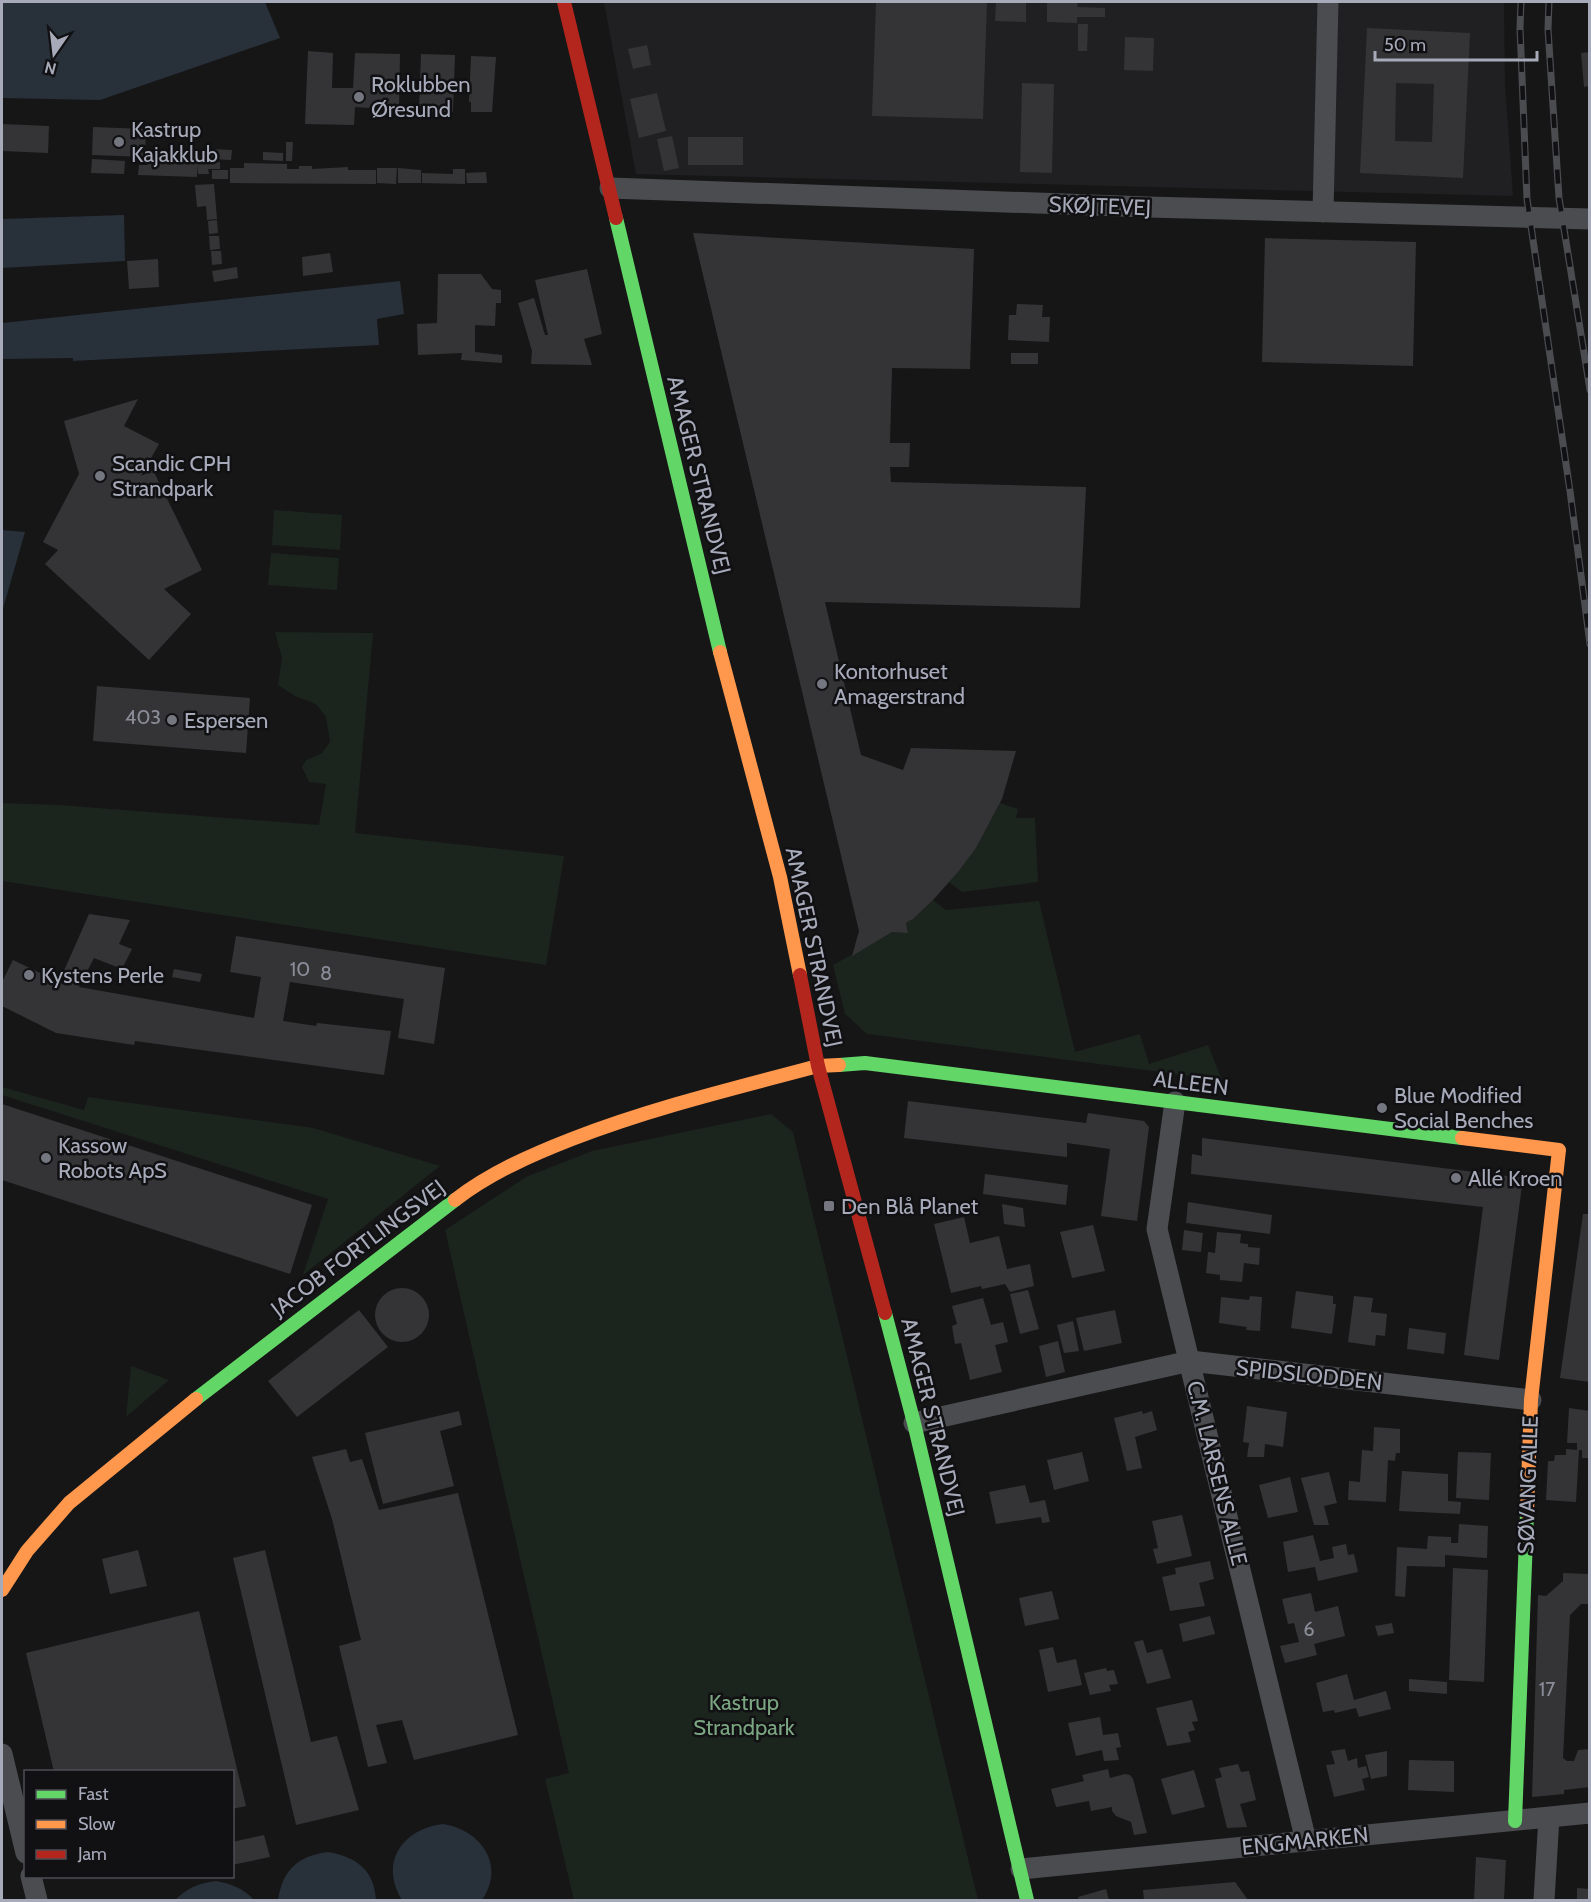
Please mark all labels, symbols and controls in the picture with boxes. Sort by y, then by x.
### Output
north arrow [24,24,84,84]
scale bar [1375,24,1537,62]
text: 50 m [1384,34,1426,56]
text: N [43,57,58,79]
place label: Roklubben Øresund [371,71,471,123]
marker: Roklubben Øresund [352,90,366,104]
place label: Kastrup Kajakklub [131,116,218,168]
marker: Kastrup Kajakklub [112,135,126,149]
street label: SKØJTEVEJ [1048,191,1152,221]
street label: AMAGER STRANDVEJ [661,373,737,577]
place label: Scandic CPH Strandpark [112,450,231,502]
marker: Scandic CPH Strandpark [93,469,107,483]
place label: Kontorhuset Amagerstrand [834,658,965,710]
marker: Kontorhuset Amagerstrand [815,677,829,691]
house number: 403 [125,705,161,729]
place label: Espersen [184,707,268,734]
marker: Espersen [165,713,179,727]
street label: AMAGER STRANDVEJ [780,845,848,1049]
house number: 10 [290,957,310,981]
house number: 8 [320,961,332,985]
place label: Kystens Perle [41,962,164,989]
marker: Kystens Perle [22,968,36,982]
street label: ALLEEN [1152,1065,1230,1101]
place label: Blue Modified Social Benches [1394,1082,1533,1134]
marker: Blue Modified Social Benches [1375,1101,1389,1115]
place label: Kassow Robots ApS [58,1132,167,1184]
marker: Kassow Robots ApS [39,1151,53,1165]
place label: Allé Kroen [1468,1165,1563,1192]
marker: Allé Kroen [1449,1171,1463,1185]
street label: JACOB FORTLINGSVEJ [265,1174,450,1323]
place label: Den Blå Planet [841,1193,979,1220]
marker: Den Blå Planet [822,1199,836,1213]
street label: AMAGER STRANDVEJ [895,1315,971,1519]
street label: SPIDSLODDEN [1234,1354,1384,1396]
street label: C.M. LARSENS ALLE [1181,1378,1253,1568]
street label: SØVANG ALLE [1512,1415,1544,1555]
house number: 6 [1303,1617,1315,1641]
house number: 17 [1539,1677,1555,1701]
park label: Kastrup Strandpark [693,1689,795,1741]
legend [24,1770,234,1878]
text: Fast [78,1783,109,1805]
text: Slow [78,1813,115,1835]
street label: ENGMARKEN [1240,1821,1370,1861]
text: Jam [77,1843,107,1865]

